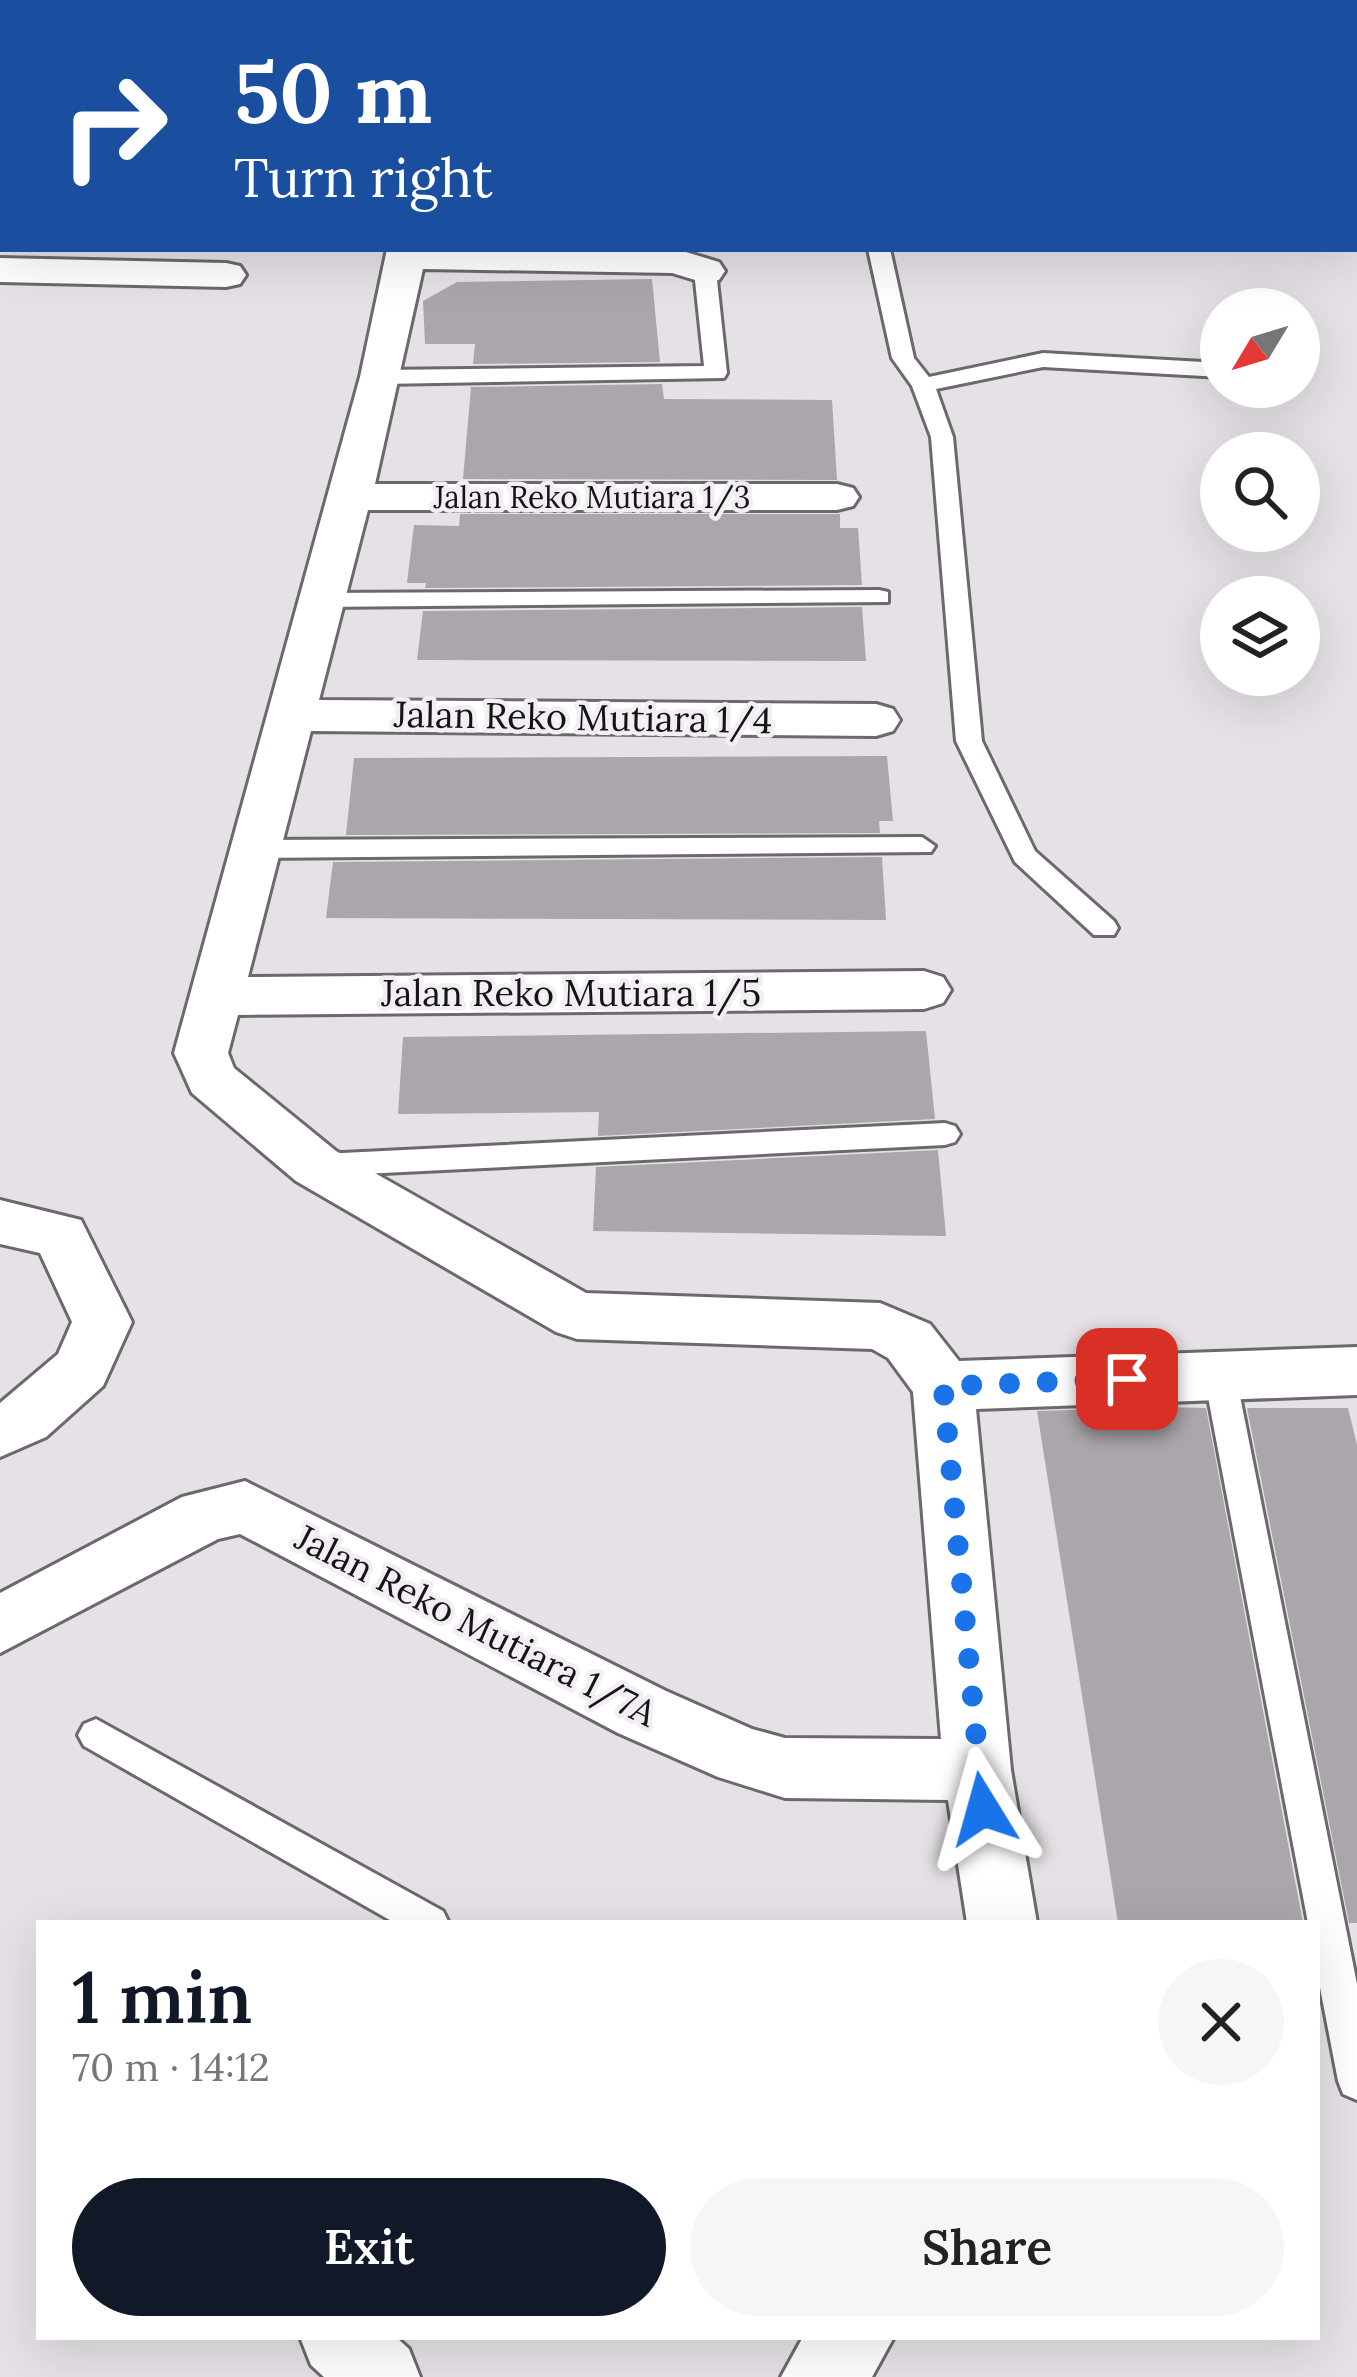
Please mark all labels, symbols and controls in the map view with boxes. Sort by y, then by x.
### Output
text: 50 m [234,38,432,146]
icon: right [36,48,192,204]
text: Turn right [234,143,493,212]
north arrow [1200,288,1320,408]
map controls [1200,288,1320,696]
button: search [1200,432,1320,552]
street label: Jalan Reko Mutiara 1/3 [432,478,751,517]
button: layers [1200,576,1320,696]
street label: Jalan Reko Mutiara 1/4 [392,691,773,743]
street label: Jalan Reko Mutiara 1/5 [380,970,761,1016]
pin [1076,1328,1178,1430]
icon: arrive [1094,1346,1160,1412]
street label: Jalan Reko Mutiara 1/7A [287,1514,665,1736]
position arrow [920,1746,1046,1872]
text: 1 min [72,1951,252,2043]
button: close [1158,1959,1284,2085]
text: 70 m · 14:12 [72,2042,270,2092]
button: Exit [72,2178,666,2316]
button: Share [690,2178,1284,2316]

